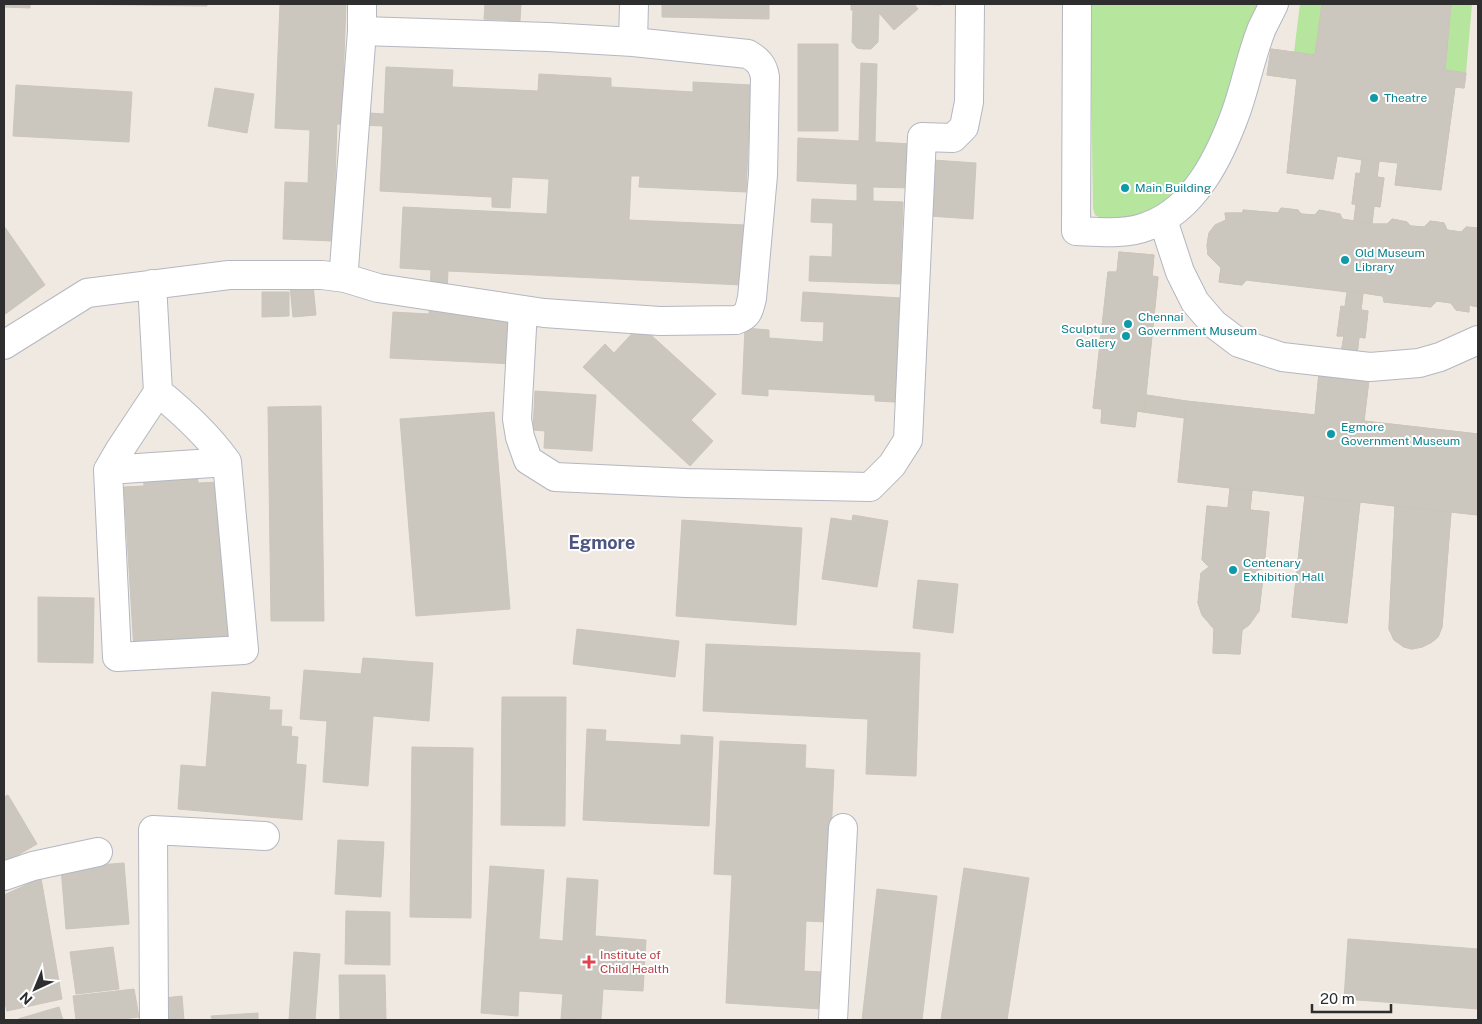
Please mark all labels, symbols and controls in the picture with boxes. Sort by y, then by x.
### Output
place label: Theatre [1384,91,1427,105]
marker: Theatre [1368,92,1380,104]
place label: Main Building [1135,181,1211,195]
marker: Main Building [1119,182,1131,194]
place label: Old Museum Library [1355,246,1425,274]
marker: Old Museum Library [1339,254,1351,266]
place label: Chennai Government Museum [1138,310,1257,338]
marker: Chennai Government Museum [1122,318,1134,330]
place label: Sculpture Gallery [1061,322,1117,350]
marker: Sculpture Gallery [1120,330,1132,342]
place label: Egmore Government Museum [1341,420,1460,448]
marker: Egmore Government Museum [1325,428,1337,440]
district label: Egmore [569,532,635,553]
place label: Centenary Exhibition Hall [1243,556,1325,584]
marker: Centenary Exhibition Hall [1227,564,1239,576]
place label: Institute of Child Health [600,948,669,976]
marker: Institute of Child Health [582,955,596,969]
north arrow [10,964,60,1014]
scale bar [1312,982,1391,1014]
text: N [16,989,35,1008]
text: 20 m [1320,990,1355,1007]

